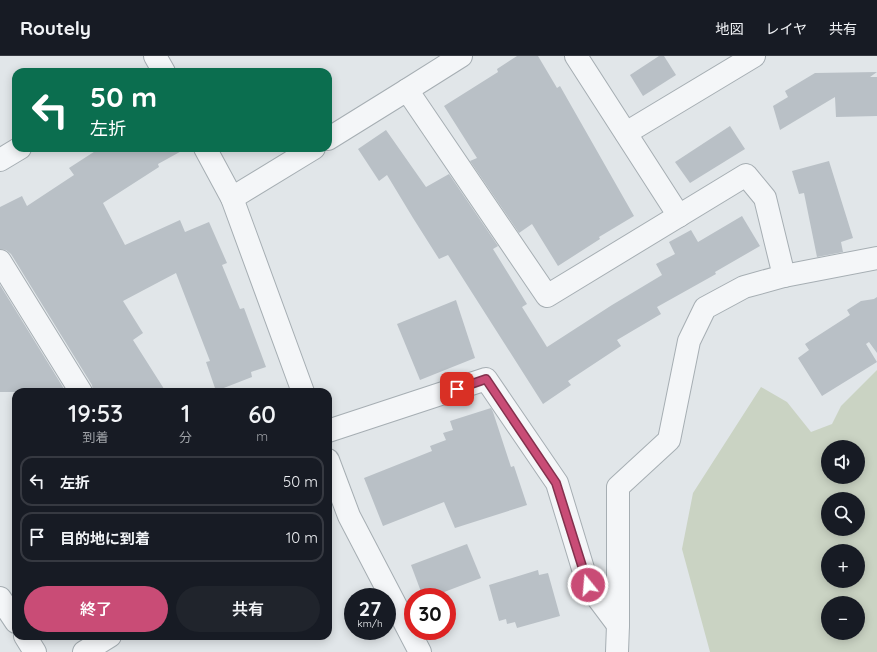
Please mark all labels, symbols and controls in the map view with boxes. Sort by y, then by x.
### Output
text: Routely [20,16,91,40]
text: 地図 [715,20,743,38]
text: レイヤ [765,20,807,38]
text: 共有 [829,20,857,38]
text: 50 m [90,79,157,114]
icon: left [24,84,76,136]
text: 左折 [90,117,126,140]
pin [440,372,474,406]
icon: arrive [446,378,468,400]
text: 19:53 [68,398,123,428]
text: 1 [181,398,190,428]
text: 60 [248,399,276,429]
text: m [256,428,268,444]
text: 到着 [83,429,109,445]
text: 分 [179,429,192,445]
map controls [821,440,865,640]
button: sound [821,440,865,484]
icon: left [26,470,48,492]
text: 50 m [283,472,318,491]
text: 左折 [60,473,90,492]
button: search [821,492,865,536]
icon: arrive [26,526,48,548]
text: 10 m [286,528,318,547]
text: 目的地に到着 [60,529,150,548]
button: + [821,544,865,588]
position arrow [567,564,609,606]
button: 終了 [24,586,168,632]
button: 共有 [176,586,320,632]
speed limit sign: 30 [404,588,456,640]
text: 27 [359,596,381,621]
button: − [821,596,865,640]
text: km/h [357,617,383,630]

